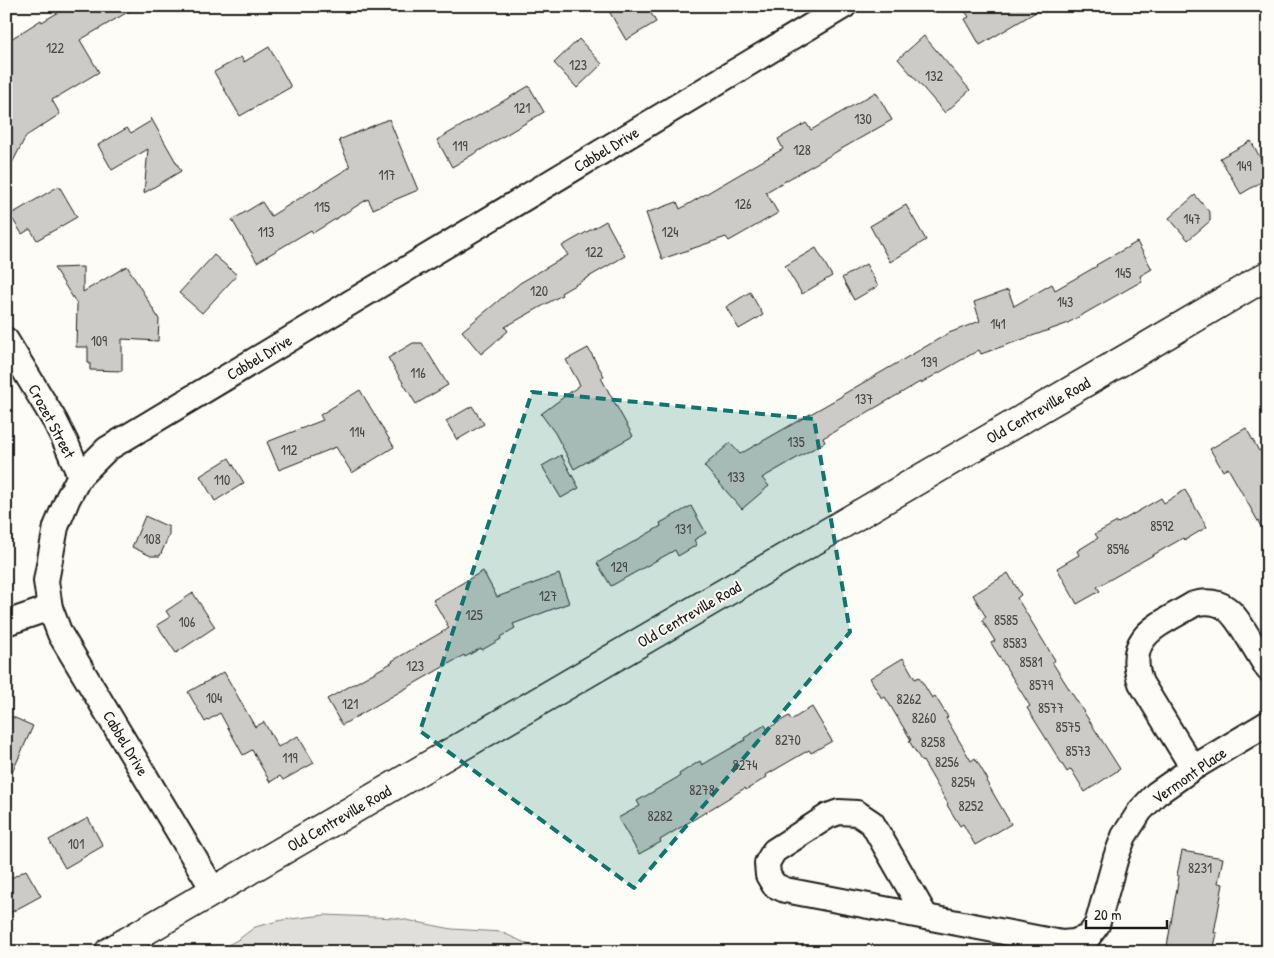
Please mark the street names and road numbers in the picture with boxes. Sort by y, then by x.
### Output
street label: Cabbel Drive [569,121,643,177]
street label: Cabbel Drive [222,329,296,385]
street label: Old Centreville Road [982,371,1094,449]
street label: Crozet Street [23,380,81,462]
street label: Old Centreville Road [633,575,745,653]
street label: Cabbel Drive [98,706,154,780]
street label: Vermont Place [1147,741,1231,809]
street label: Old Centreville Road [283,779,395,857]

